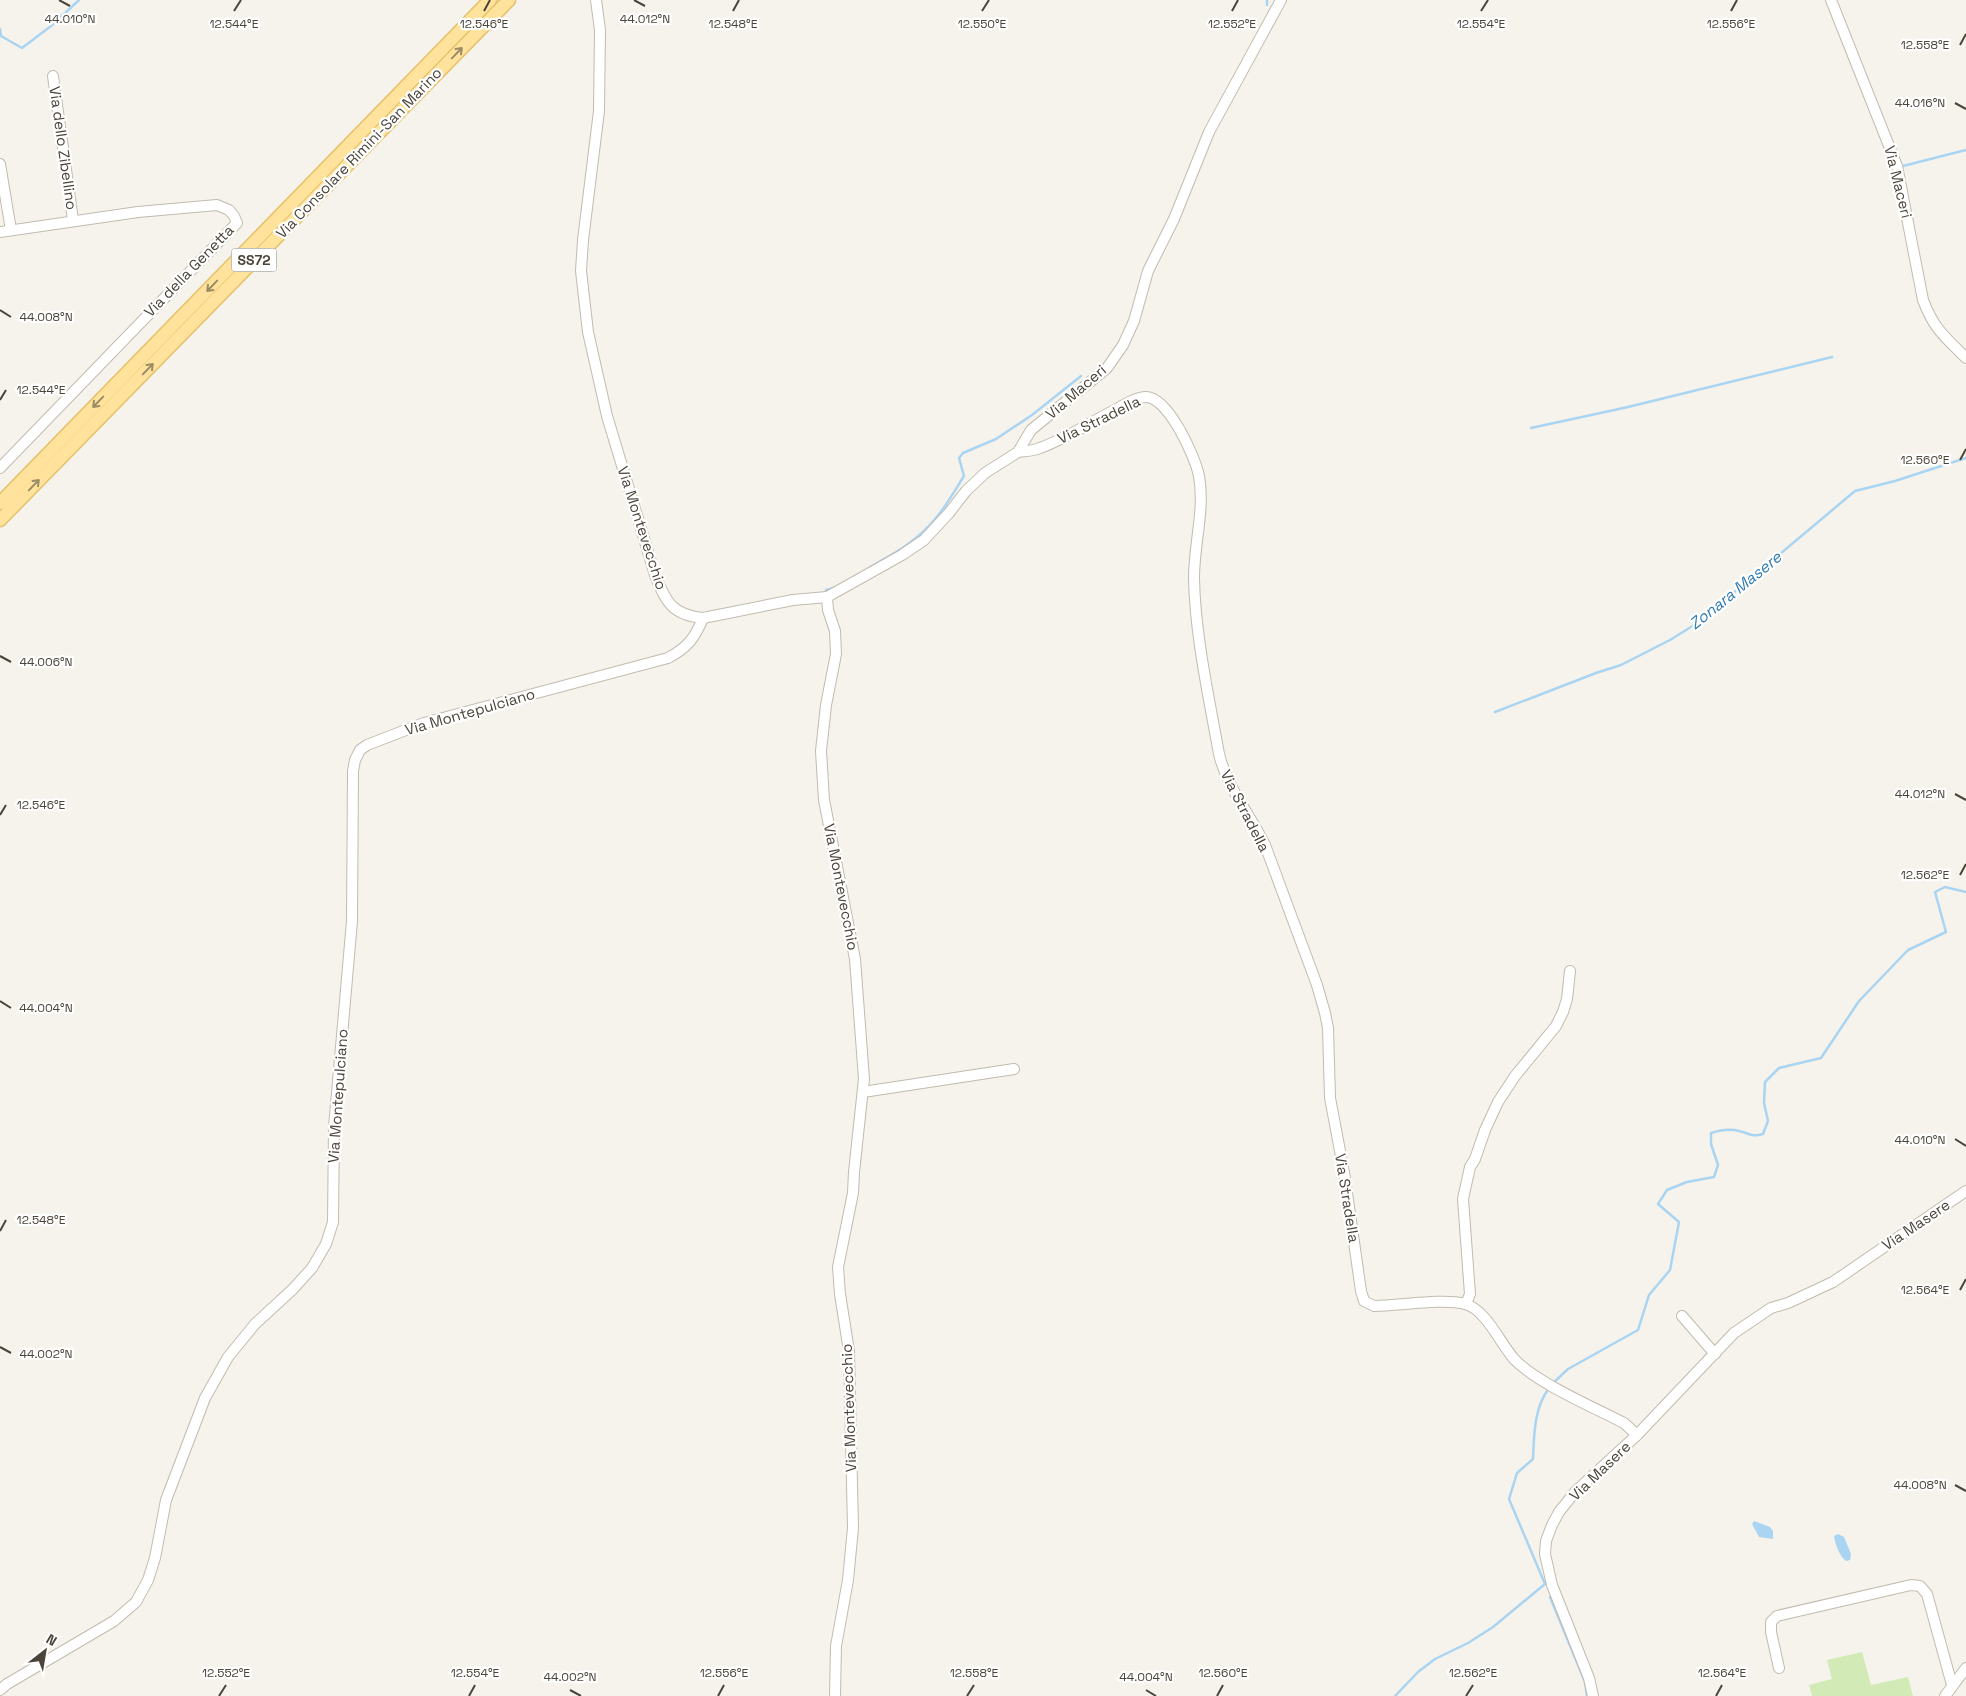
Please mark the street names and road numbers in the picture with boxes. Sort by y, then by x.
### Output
street label: Via Consolare Rimini-San Marino [272,63,446,242]
street label: Via dello Zibellino [45,85,82,211]
street label: Via Maceri [1880,144,1917,220]
street label: Via della Genetta [140,220,238,321]
road number: SS72 [232,248,276,272]
street label: Via Maceri [1042,360,1110,423]
street label: Via Stradella [1054,391,1144,448]
street label: Via Montevecchio [614,464,671,592]
street label: Via Montepulciano [403,684,537,739]
street label: Via Stradella [1217,766,1274,855]
street label: Via Montevecchio [820,822,863,952]
street label: Via Montepulciano [323,1028,352,1164]
street label: Via Stradella [1331,1152,1364,1244]
street label: Via Masere [1878,1195,1953,1254]
street label: Via Montevecchio [837,1343,860,1473]
street label: Via Masere [1565,1437,1634,1505]

